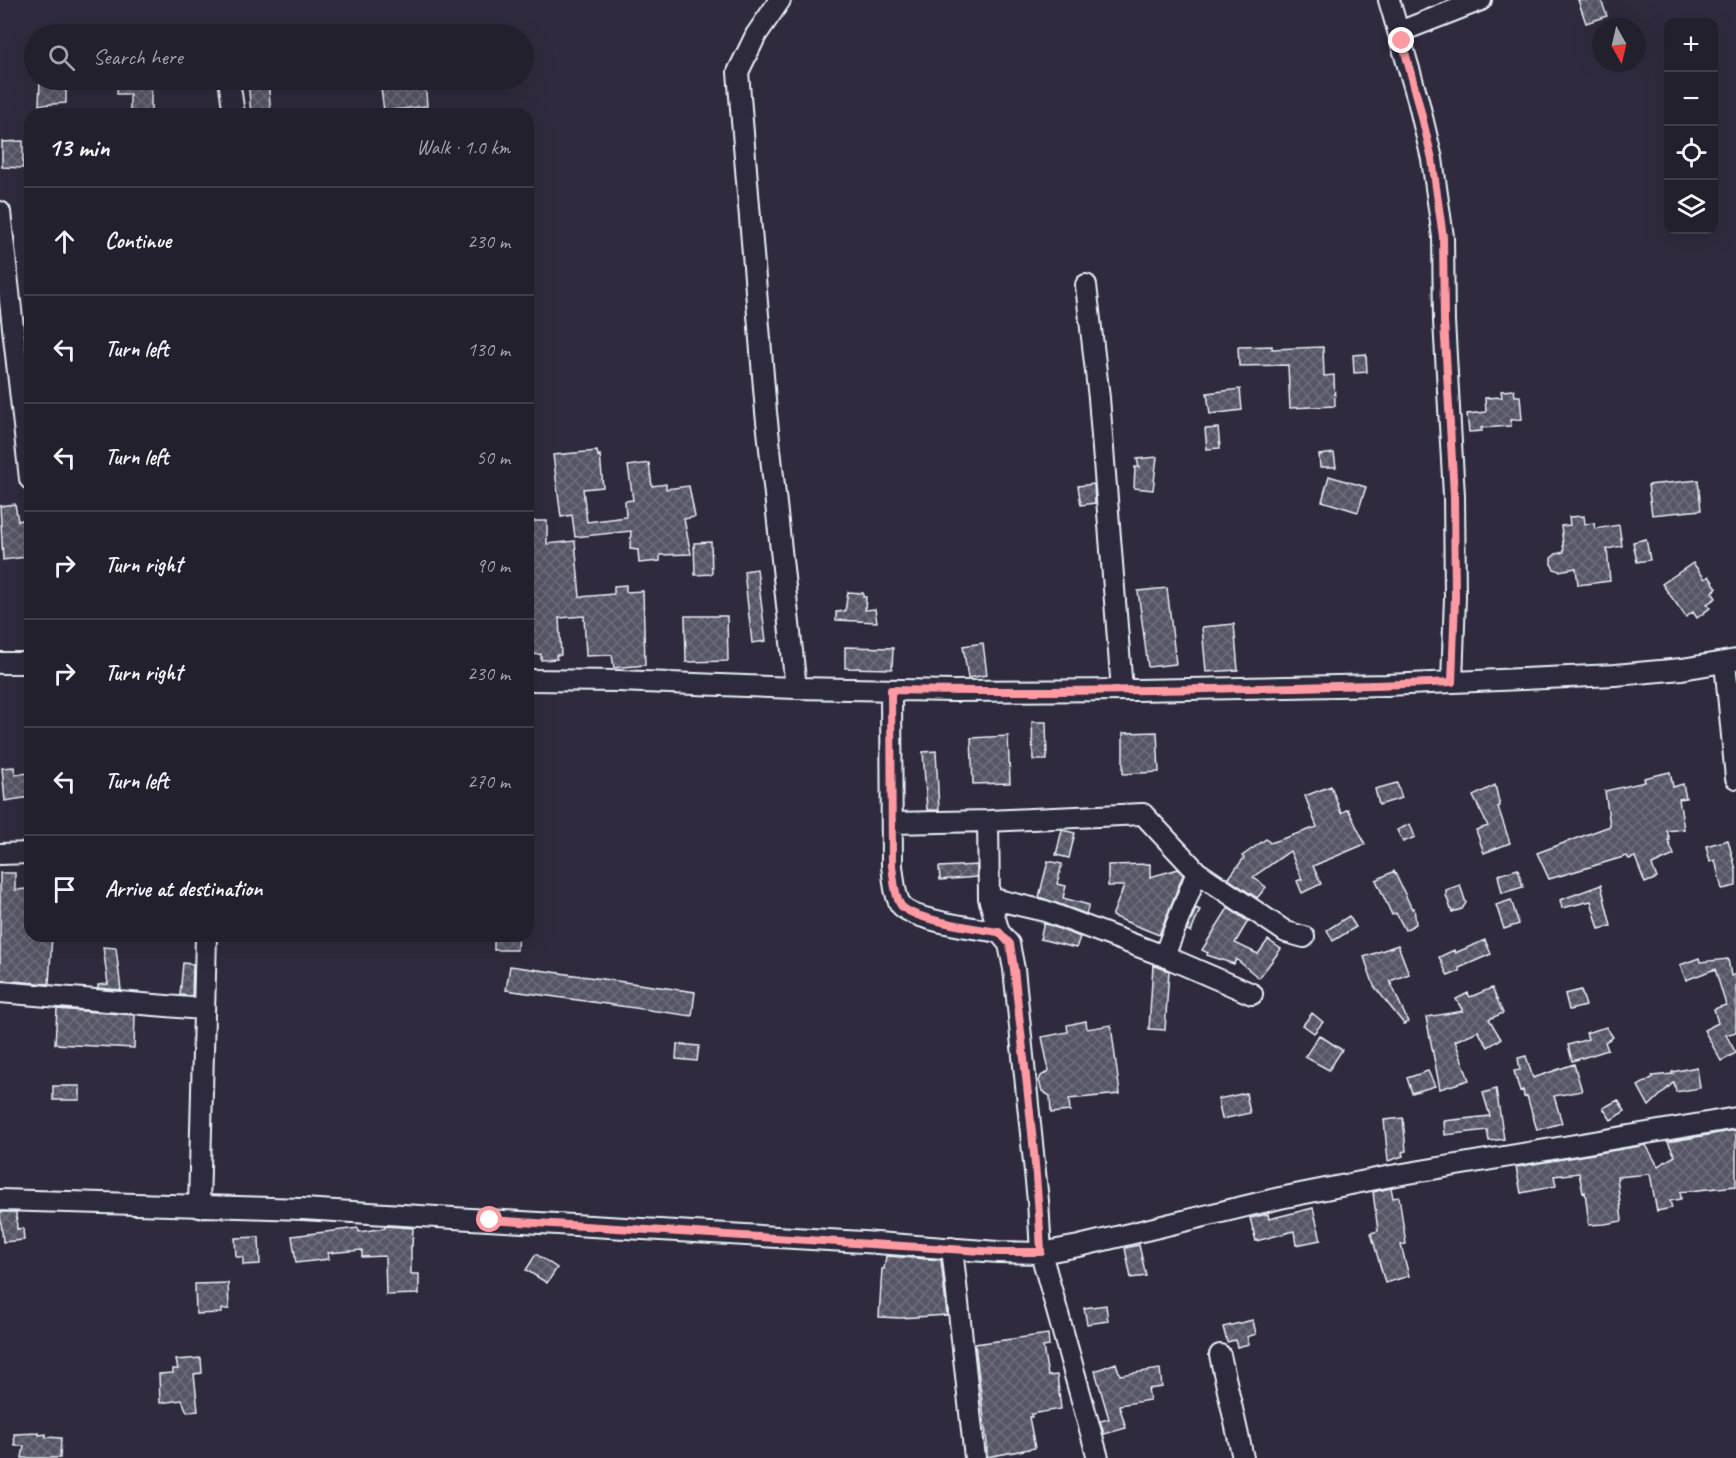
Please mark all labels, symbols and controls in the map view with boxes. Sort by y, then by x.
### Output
north arrow [1592,18,1646,72]
map controls [1664,18,1718,234]
button: + [1664,18,1718,72]
search box [24,24,534,90]
route end [1388,27,1414,53]
icon: search [45,41,78,74]
text: Search here [93,43,183,71]
button: − [1664,72,1718,126]
button: locate [1664,126,1718,180]
text: 13 min [48,131,110,164]
text: Walk · 1.0 km [416,135,510,160]
button: layers [1664,180,1718,234]
icon: ahead [48,225,81,258]
text: Continue [105,227,171,255]
text: 230 m [467,229,510,254]
icon: left [48,333,81,366]
text: Turn left [105,335,169,363]
text: 130 m [467,337,510,362]
icon: left [48,441,81,474]
text: Turn left [105,443,169,471]
text: 50 m [476,445,510,470]
icon: right [48,549,81,582]
text: Turn right [105,551,182,579]
text: 90 m [476,553,510,578]
icon: right [48,657,81,690]
text: Turn right [105,659,182,687]
text: 230 m [467,661,510,686]
icon: left [48,765,81,798]
text: Turn left [105,767,169,795]
text: 270 m [467,769,510,794]
icon: arrive [48,873,81,906]
text: Arrive at destination [105,875,262,903]
route start [476,1206,502,1232]

